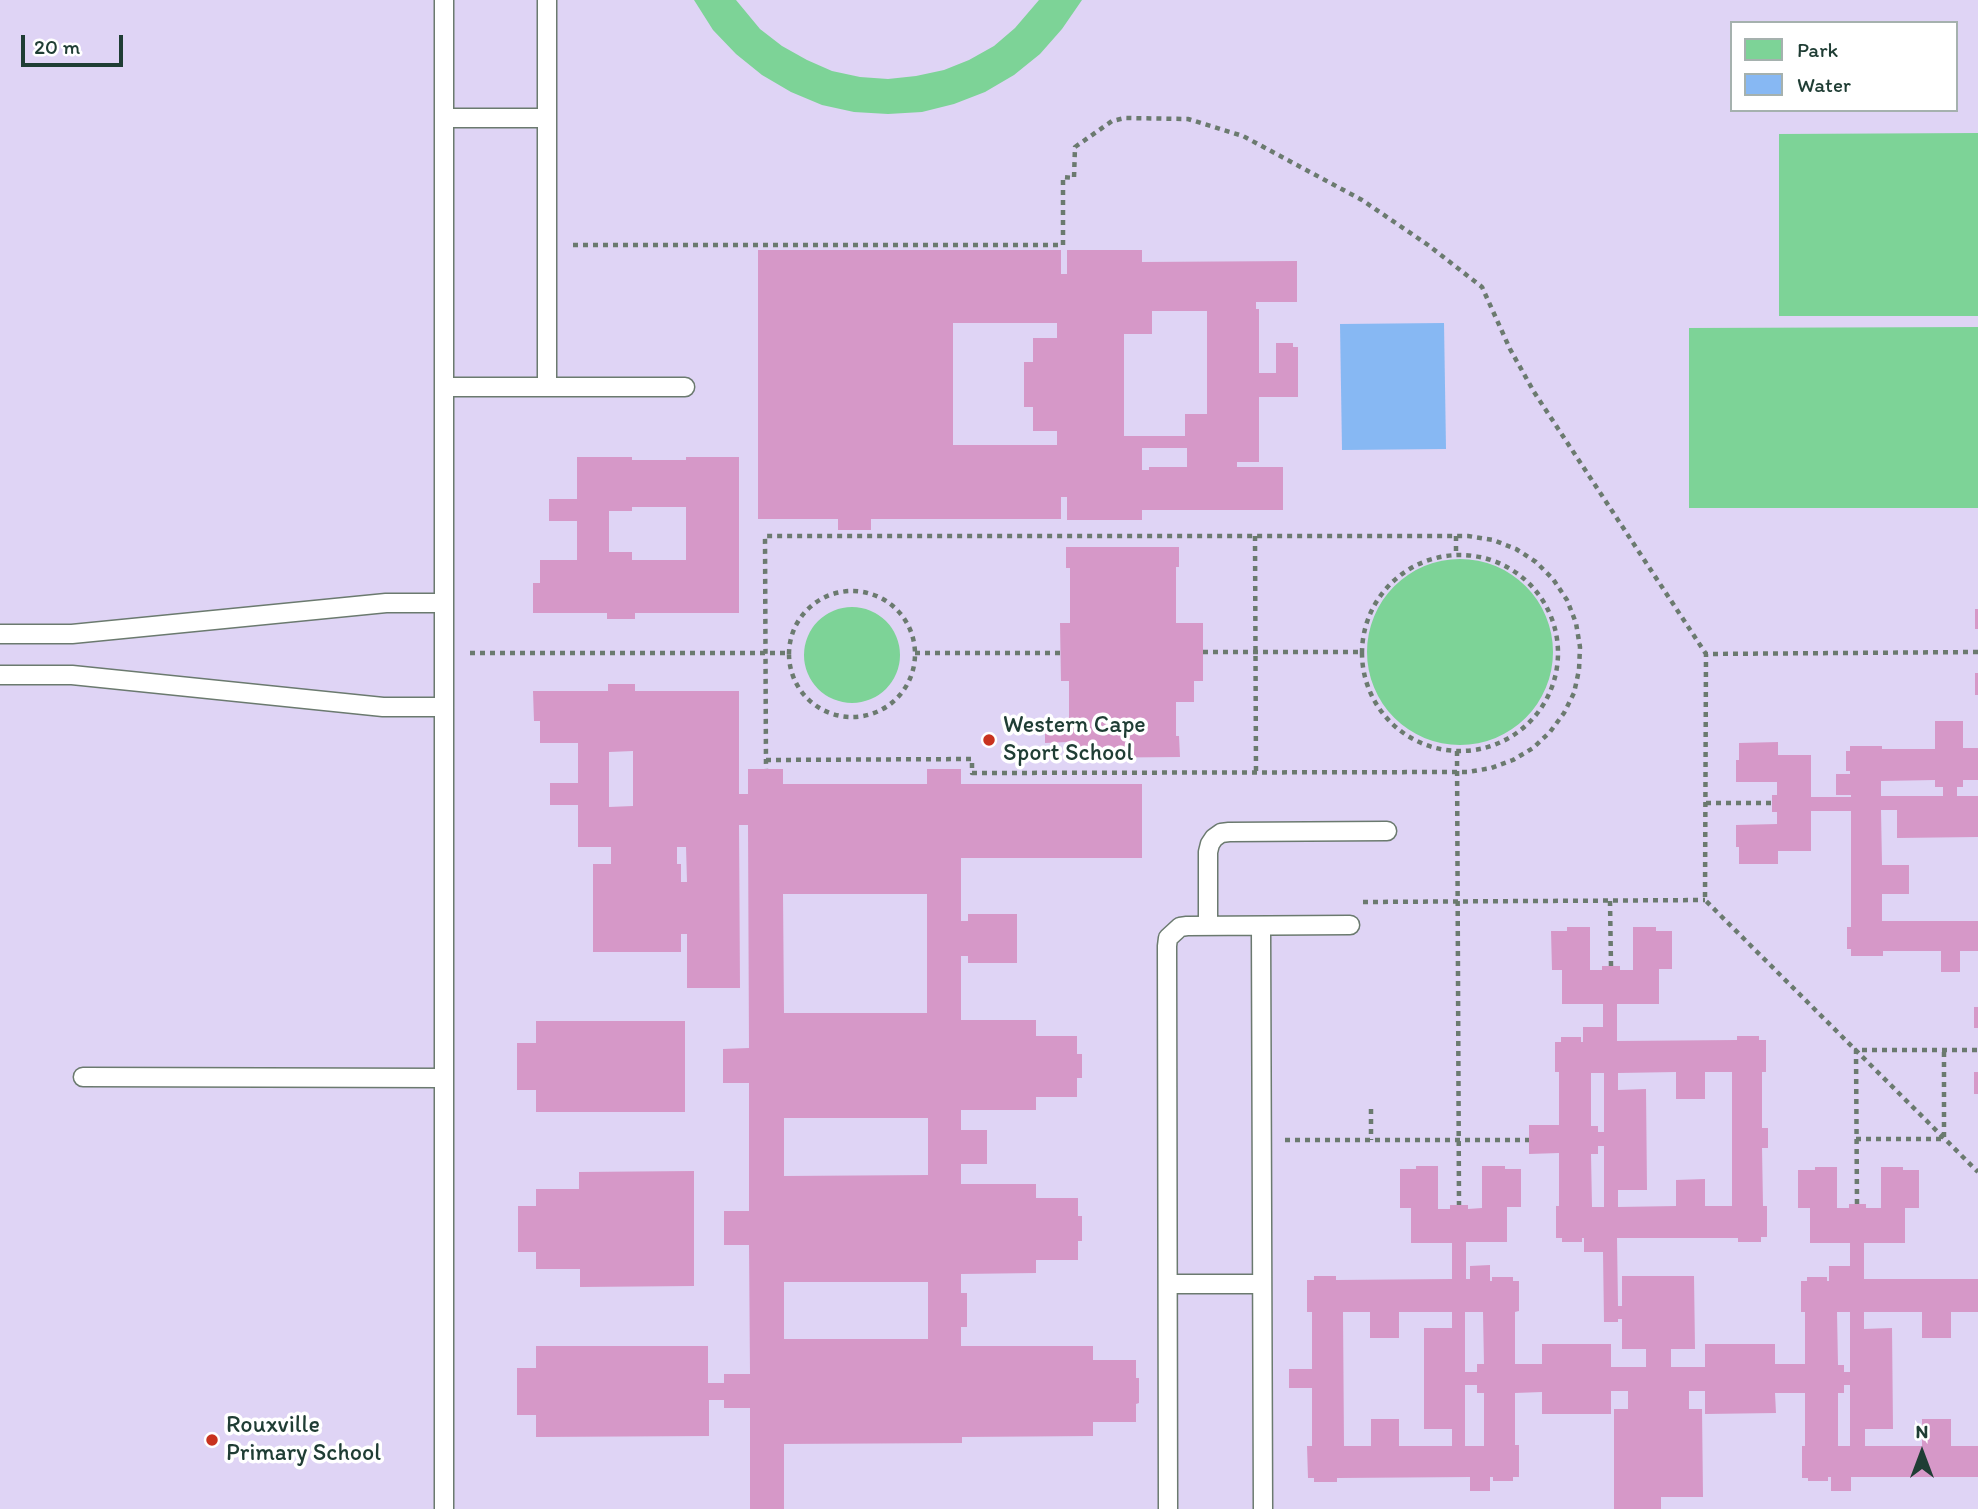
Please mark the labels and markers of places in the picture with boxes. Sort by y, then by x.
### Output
place label: Western Cape Sport School [1003,712,1146,768]
marker: Western Cape Sport School [981,732,997,748]
place label: Rouxville Primary School [226,1412,381,1468]
marker: Rouxville Primary School [204,1432,220,1448]

